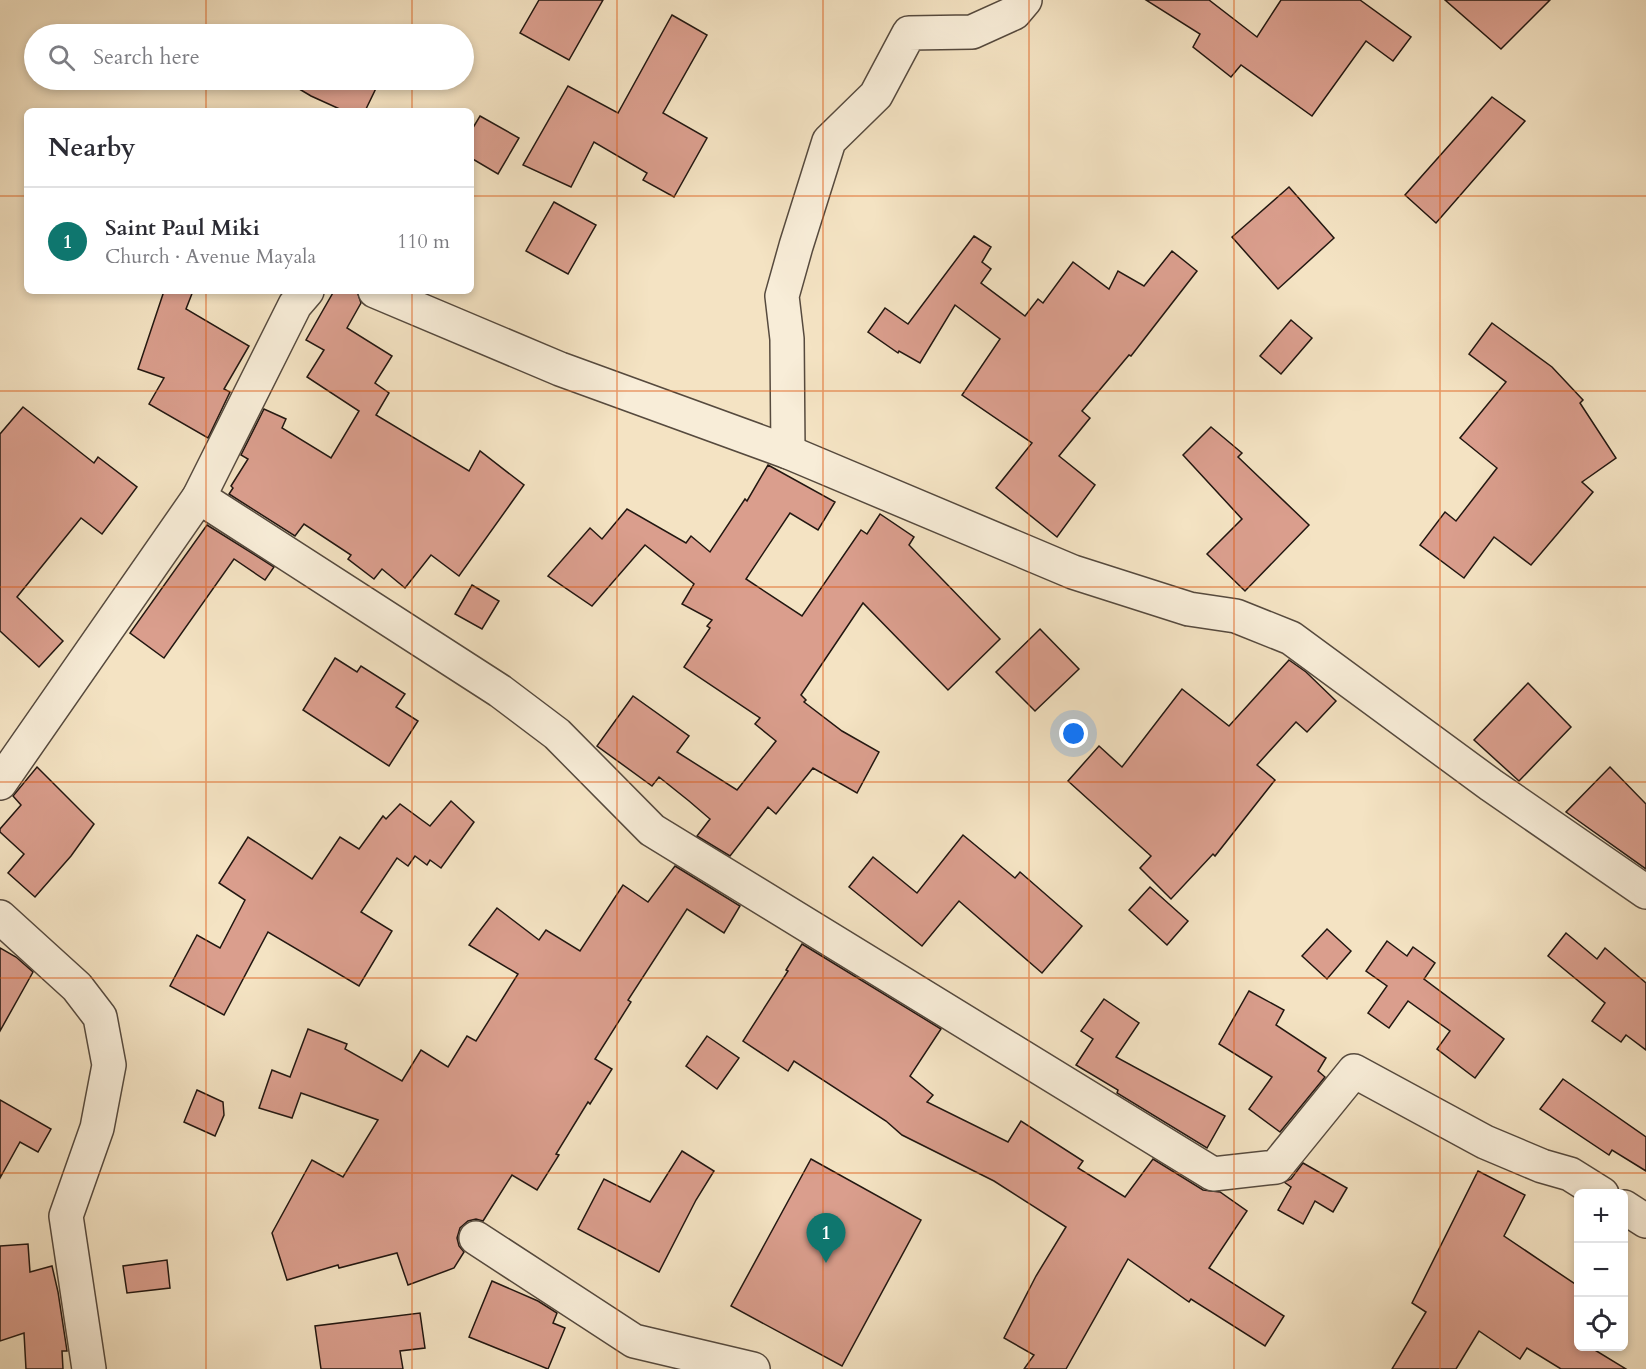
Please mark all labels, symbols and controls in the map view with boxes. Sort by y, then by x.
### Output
search box [24,24,474,90]
icon: search [45,41,78,74]
text: Search here [93,42,200,72]
text: Nearby [48,130,136,165]
text: Saint Paul Miki [105,213,260,243]
text: 1 [62,228,73,255]
text: 110 m [397,228,450,255]
text: Church · Avenue Mayala [105,243,316,270]
your location [1059,719,1088,748]
map controls [1574,1189,1628,1351]
button: + [1574,1189,1628,1243]
pin: 1 [806,1214,846,1263]
button: − [1574,1243,1628,1297]
button: locate [1574,1297,1628,1351]

